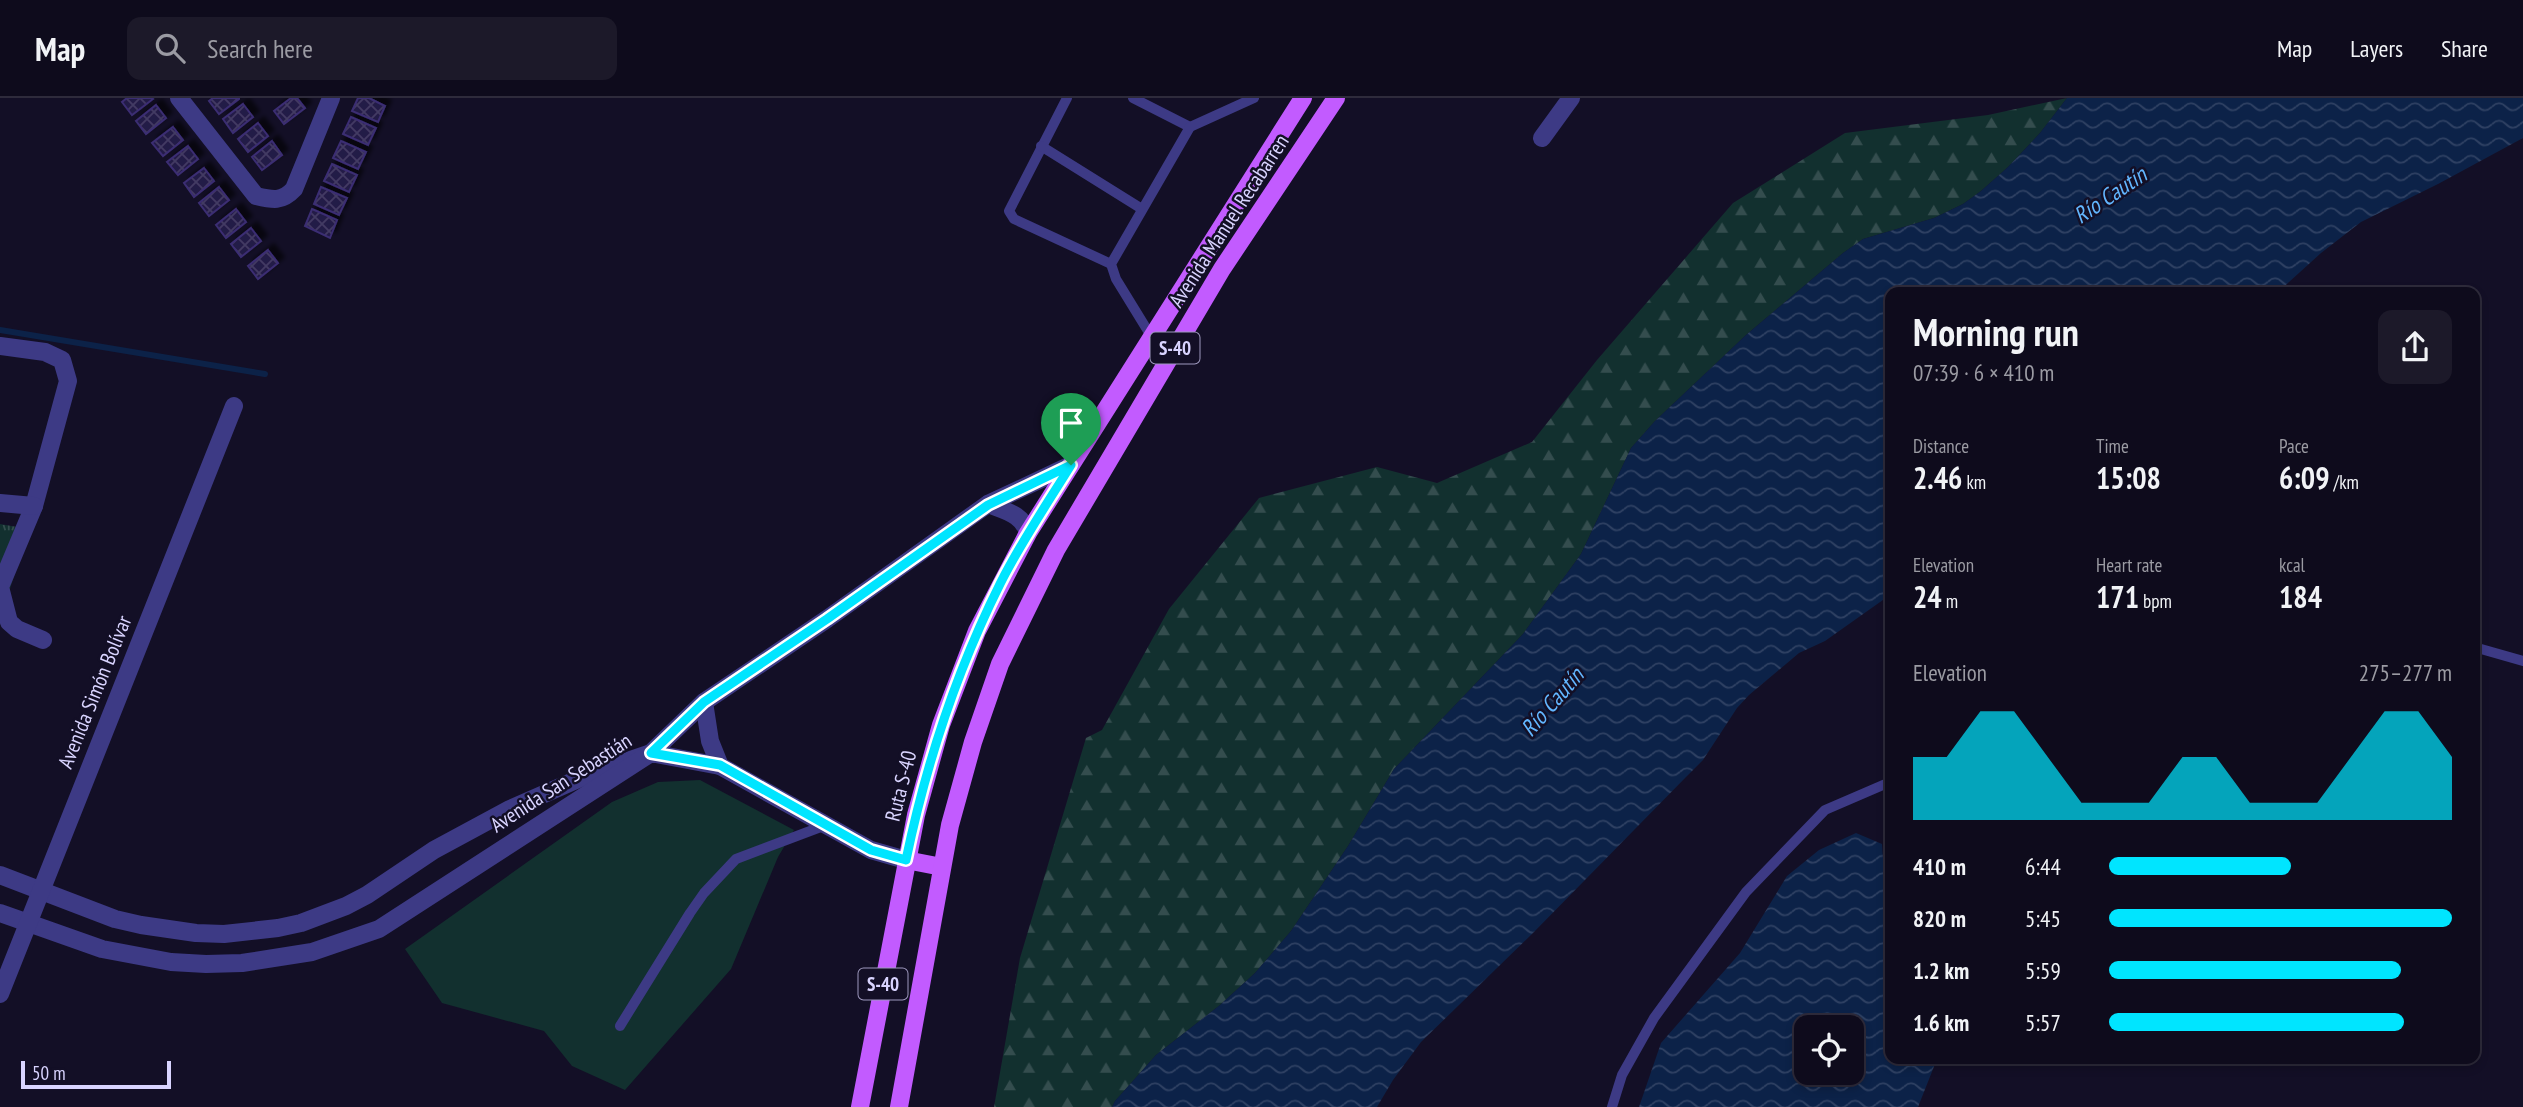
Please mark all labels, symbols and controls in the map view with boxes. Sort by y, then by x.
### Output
search box [127,17,617,80]
text: Map [35,27,85,70]
icon: search [151,29,189,67]
text: Search here [207,32,313,65]
text: Map [2277,33,2312,64]
text: Layers [2350,33,2403,64]
text: Share [2441,33,2488,64]
street label: Avenida Manuel Recabarren [1163,129,1295,312]
water label: Río Cautín [2068,159,2153,229]
text: Morning run [1913,307,2079,356]
button: share [2378,310,2452,384]
road number: S-40 [1150,332,1200,364]
text: 07:39 · 6 × 410 m [1913,358,2054,387]
pin [1041,393,1101,465]
icon: arrive [1052,404,1090,442]
text: Distance [1913,434,1969,458]
text: Time [2096,434,2129,458]
text: Pace [2279,434,2309,458]
text: 2.46 [1913,458,1962,497]
text: 15:08 [2096,458,2161,497]
text: 6:09 [2279,458,2330,497]
text: km [1962,470,1986,494]
text: /km [2330,470,2359,494]
text: Elevation [1913,553,1974,577]
text: Heart rate [2096,553,2162,577]
text: kcal [2279,553,2305,577]
text: 24 [1913,577,1942,616]
text: 171 [2096,577,2139,616]
text: 184 [2279,577,2322,616]
text: m [1942,589,1958,613]
text: bpm [2139,589,2172,613]
street label: Avenida Simón Bolívar [52,611,138,772]
text: Elevation [1913,658,1987,687]
text: 275–277 m [2359,658,2452,687]
water label: Río Cautín [1514,660,1591,742]
street label: Avenida San Sebastián [485,727,636,838]
street label: Ruta S-40 [879,748,922,824]
text: 410 m [1913,852,1966,881]
text: 6:44 [2025,852,2061,881]
text: 820 m [1913,904,1966,933]
text: 5:45 [2025,904,2061,933]
text: 1.2 km [1913,956,1969,985]
text: 5:59 [2025,956,2061,985]
road number: S-40 [858,968,908,1000]
text: 1.6 km [1913,1008,1969,1037]
text: 5:57 [2025,1008,2061,1037]
map controls [1794,1015,1864,1085]
button: locate [1794,1015,1864,1085]
scale bar [21,1058,172,1090]
text: 50 m [32,1061,66,1085]

